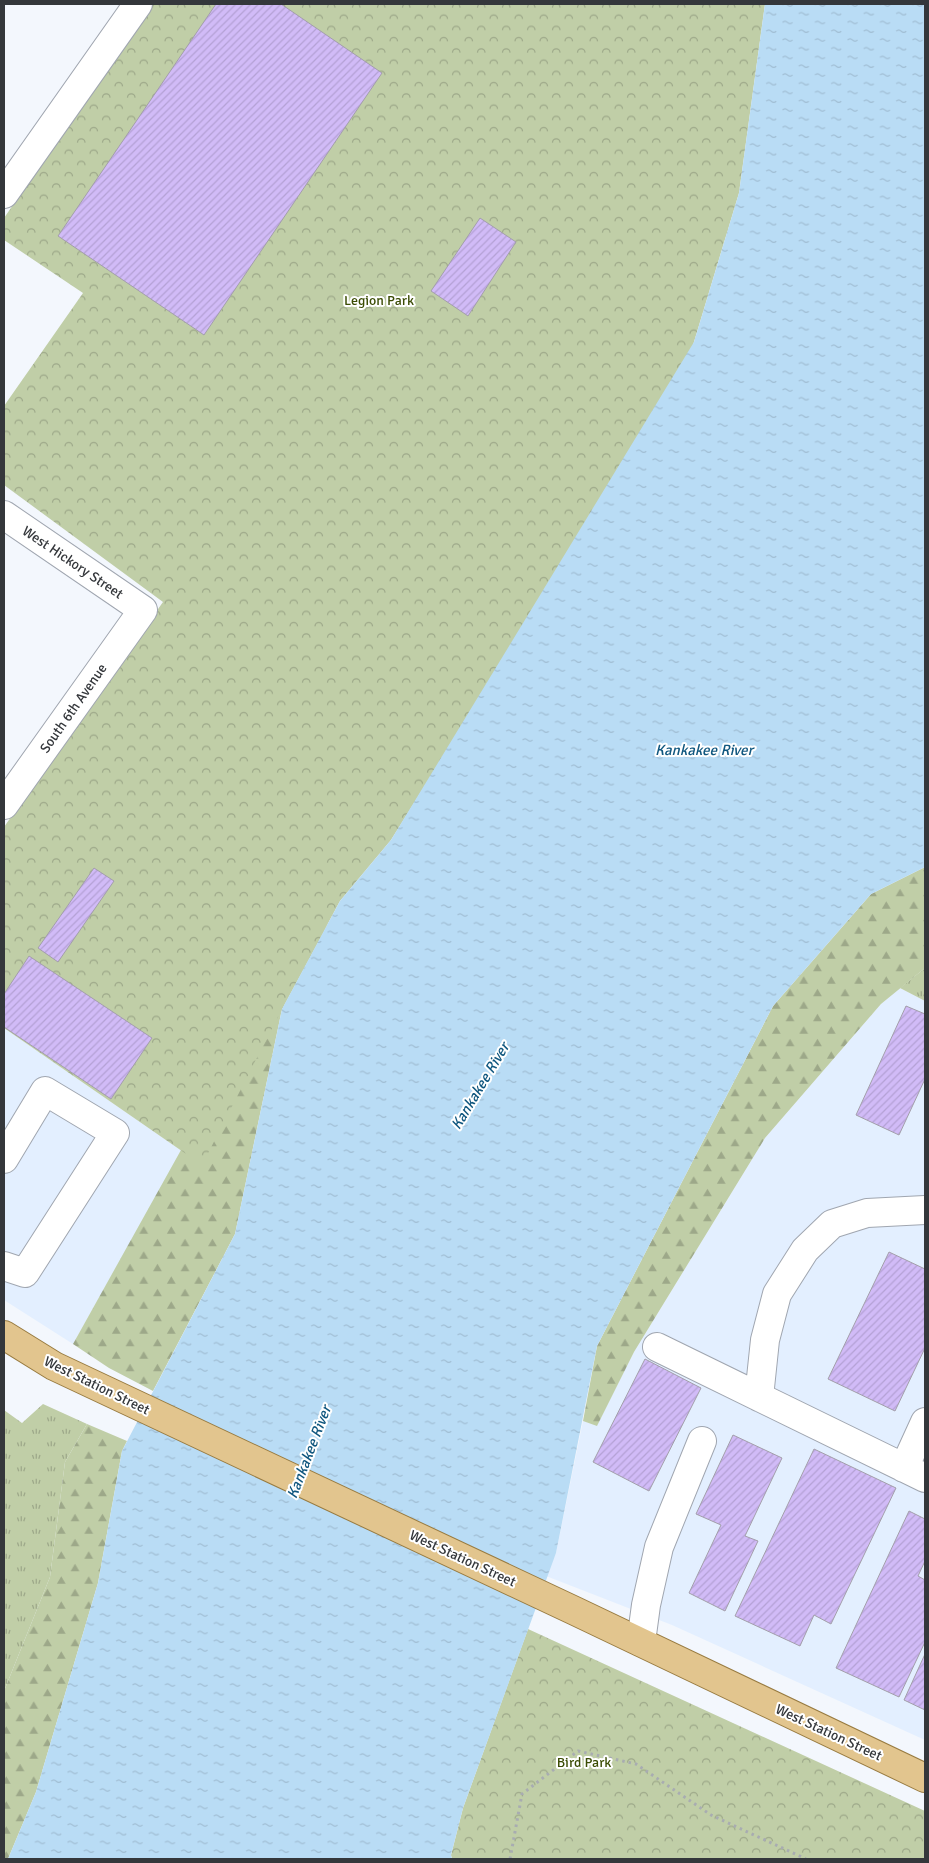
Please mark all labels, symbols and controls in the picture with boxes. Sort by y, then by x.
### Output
park label: Legion Park [344,292,414,309]
street label: West Hickory Street [19,522,126,602]
street label: South 6th Avenue [36,660,111,756]
water label: Kankakee River [655,741,755,759]
water label: Kankakee River [447,1037,514,1133]
street label: West Station Street [41,1353,152,1418]
water label: Kankakee River [283,1401,336,1501]
street label: West Station Street [407,1526,519,1591]
street label: West Station Street [773,1700,885,1765]
park label: Bird Park [557,1754,611,1771]

